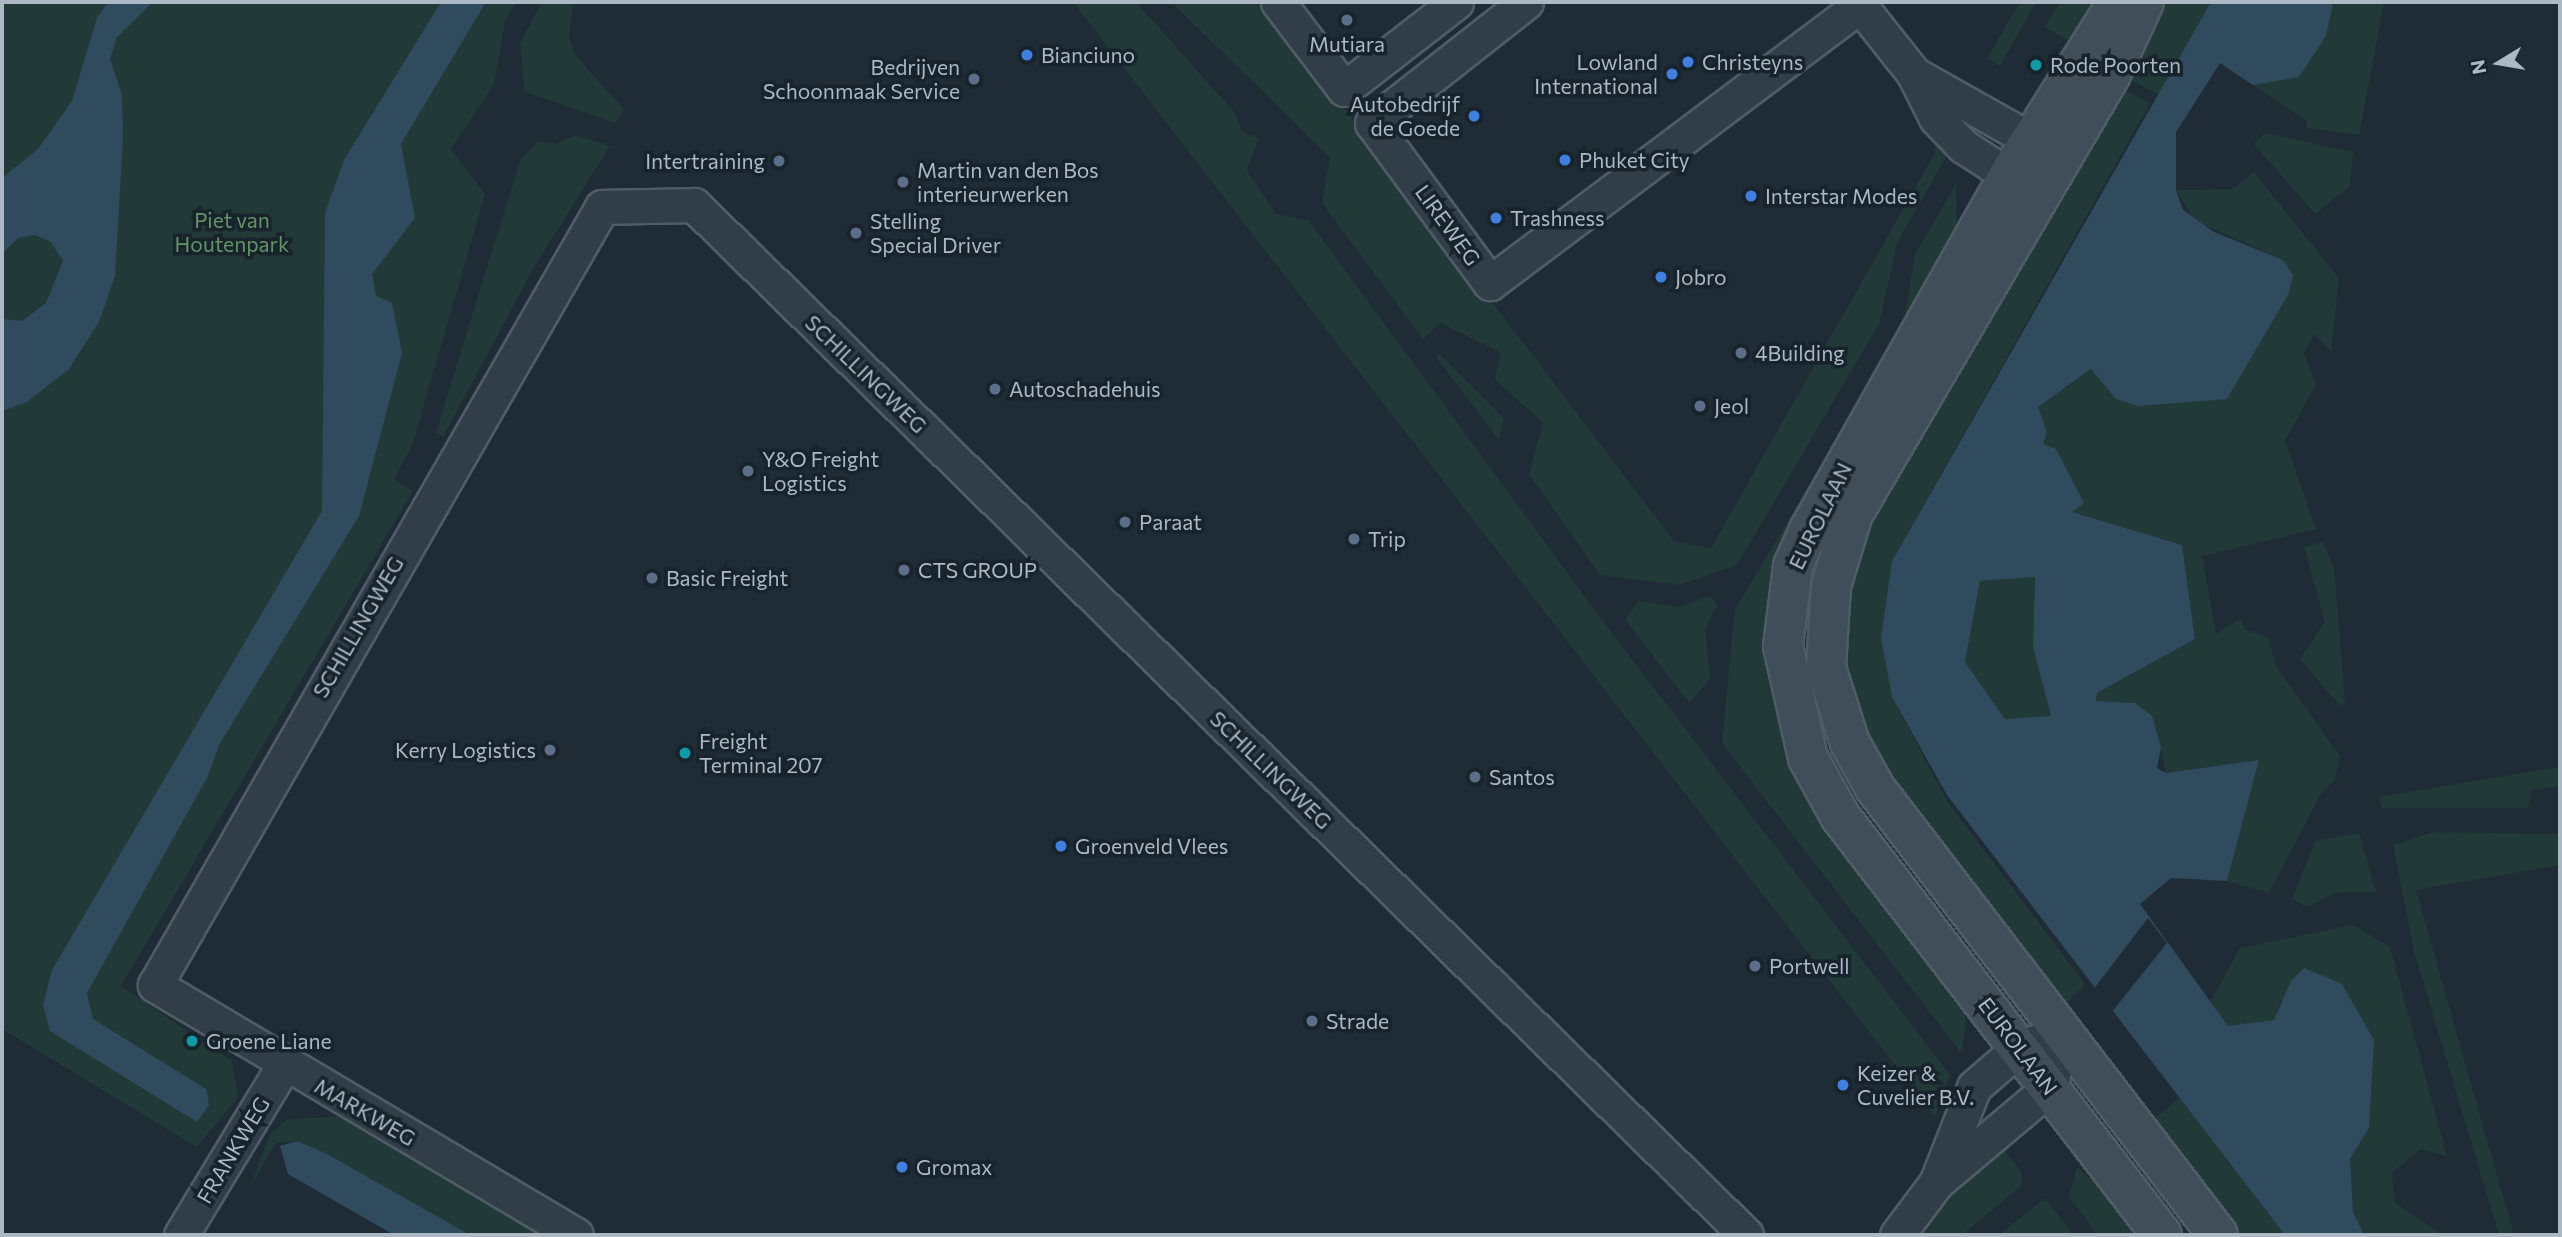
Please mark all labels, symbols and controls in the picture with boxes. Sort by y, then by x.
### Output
marker: Mutiara [1339,12,1355,28]
north arrow [2464,28,2534,98]
place label: Mutiara [1309,31,1385,57]
place label: Bianciuno [1041,42,1135,68]
marker: Bianciuno [1019,47,1035,63]
place label: Lowland International [1534,49,1658,99]
place label: Christeyns [1702,49,1803,75]
place label: Rode Poorten [2050,52,2181,78]
place label: Bedrijven Schoonmaak Service [763,54,960,104]
marker: Christeyns [1680,54,1696,70]
marker: Rode Poorten [2028,57,2044,73]
text: N [2465,58,2491,76]
marker: Lowland International [1664,66,1680,82]
marker: Bedrijven Schoonmaak Service [966,71,982,87]
place label: Autobedrijf de Goede [1350,91,1460,141]
marker: Autobedrijf de Goede [1466,108,1482,124]
place label: Phuket City [1579,147,1690,173]
place label: Intertraining [645,148,765,174]
marker: Phuket City [1557,152,1573,168]
marker: Intertraining [771,153,787,169]
place label: Martin van den Bos interieurwerken [917,157,1099,207]
marker: Martin van den Bos interieurwerken [895,174,911,190]
street label: LIREWEG [1410,180,1486,270]
place label: Interstar Modes [1765,183,1917,209]
marker: Interstar Modes [1743,188,1759,204]
place label: Trashness [1510,205,1605,231]
park label: Piet van Houtenpark [175,207,289,257]
place label: Stelling Special Driver [870,208,1001,258]
marker: Trashness [1488,210,1504,226]
marker: Stelling Special Driver [848,225,864,241]
place label: Jobro [1675,264,1727,290]
marker: Jobro [1653,269,1669,285]
street label: SCHILLINGWEG [800,310,932,438]
place label: 4Building [1755,340,1845,366]
marker: 4Building [1733,345,1749,361]
place label: Autoschadehuis [1009,376,1161,402]
marker: Autoschadehuis [987,381,1003,397]
place label: Jeol [1714,393,1749,419]
marker: Jeol [1692,398,1708,414]
place label: Y&O Freight Logistics [762,446,879,496]
street label: EUROLAAN [1783,459,1857,573]
marker: Y&O Freight Logistics [740,463,756,479]
place label: Paraat [1139,509,1202,535]
marker: Paraat [1117,514,1133,530]
place label: Trip [1368,526,1406,552]
marker: Trip [1346,531,1362,547]
street label: SCHILLINGWEG [307,552,409,702]
place label: CTS GROUP [918,557,1037,583]
marker: CTS GROUP [896,562,912,578]
place label: Basic Freight [666,565,788,591]
marker: Basic Freight [644,570,660,586]
street label: SCHILLINGWEG [1205,706,1337,834]
place label: Freight Terminal 207 [699,728,823,778]
place label: Kerry Logistics [395,737,536,763]
marker: Kerry Logistics [542,742,558,758]
marker: Freight Terminal 207 [677,745,693,761]
place label: Santos [1489,764,1555,790]
marker: Santos [1467,769,1483,785]
place label: Groenveld Vlees [1075,833,1228,859]
marker: Groenveld Vlees [1053,838,1069,854]
place label: Portwell [1769,953,1850,979]
marker: Portwell [1747,958,1763,974]
street label: EUROLAAN [1973,992,2063,1100]
place label: Strade [1326,1008,1389,1034]
marker: Strade [1304,1013,1320,1029]
place label: Groene Liane [206,1028,332,1054]
marker: Groene Liane [184,1033,200,1049]
place label: Keizer & Cuvelier B.V. [1857,1060,1974,1110]
street label: MARKWEG [310,1073,420,1151]
marker: Keizer & Cuvelier B.V. [1835,1077,1851,1093]
street label: FRANKWEG [191,1092,275,1208]
place label: Gromax [916,1154,992,1180]
marker: Gromax [894,1159,910,1175]

